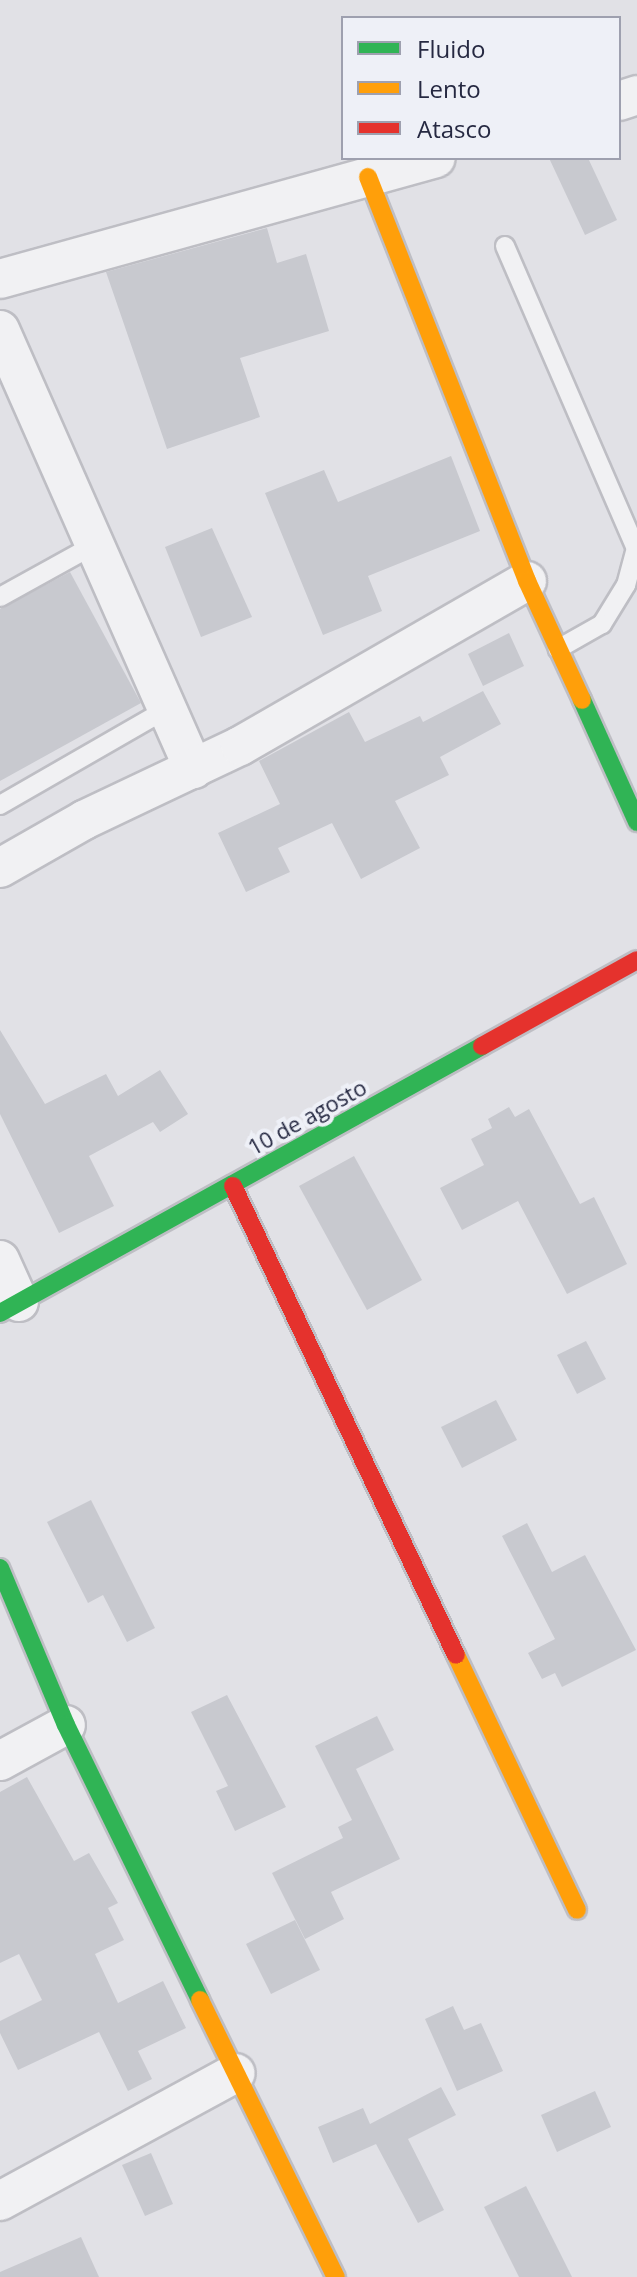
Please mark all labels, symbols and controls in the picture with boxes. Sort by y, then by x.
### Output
legend [341,16,621,160]
text: Fluido [417,32,485,65]
text: Lento [417,72,481,105]
text: Atasco [417,112,491,145]
street label: 10 de agosto [243,1074,371,1160]

